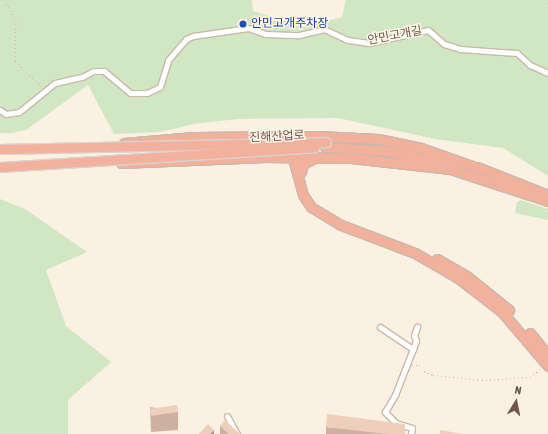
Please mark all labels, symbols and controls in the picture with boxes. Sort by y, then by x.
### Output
place label: 안민고개주차장 [251,17,328,31]
marker: 안민고개주차장 [238,19,248,29]
street label: 안민고개길 [367,24,423,48]
street label: 진해산업로 [249,128,305,146]
north arrow [496,382,536,422]
text: N [514,384,522,397]

